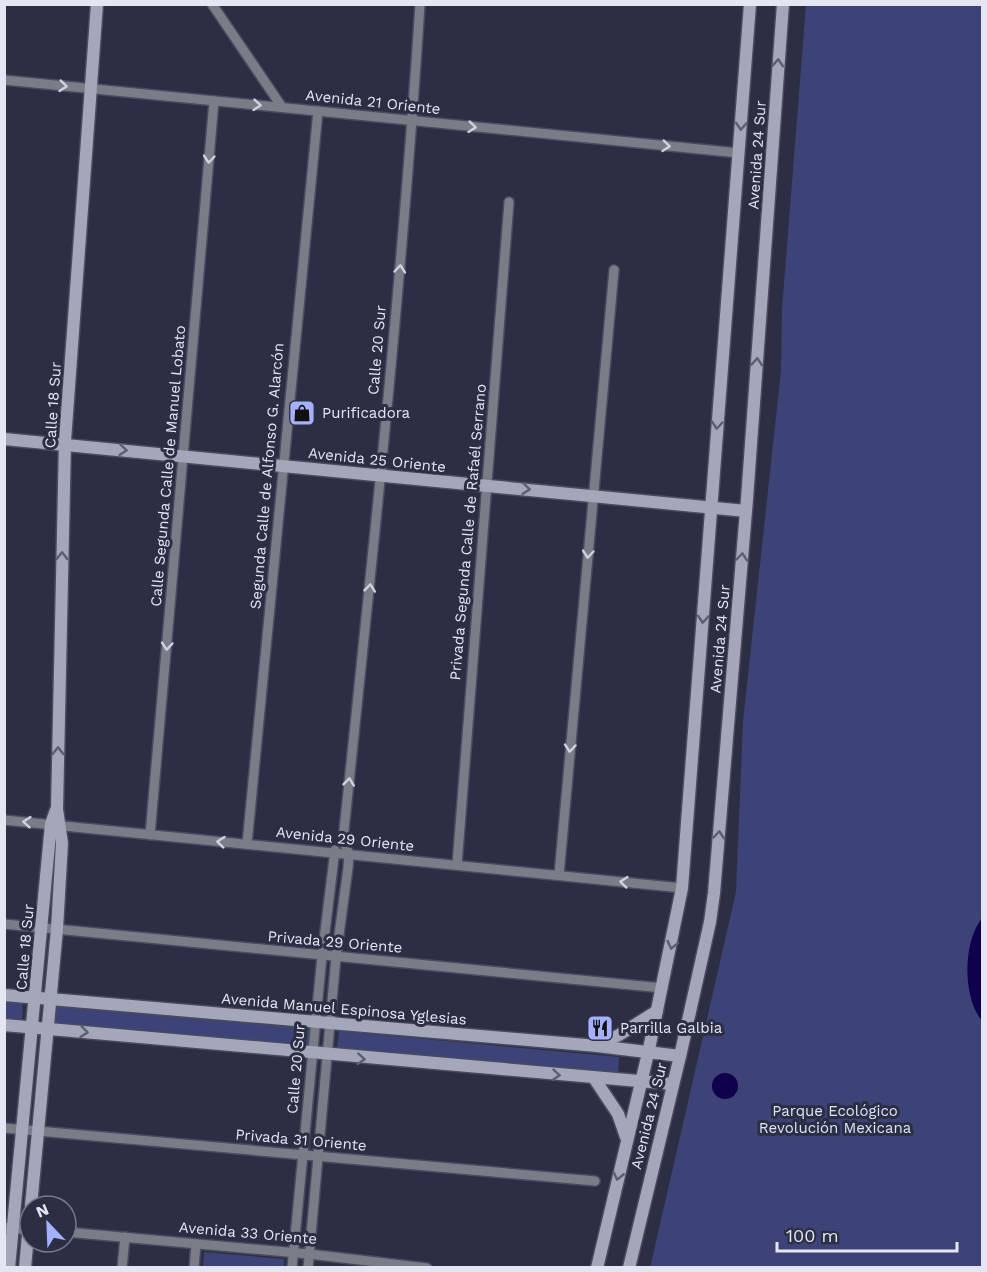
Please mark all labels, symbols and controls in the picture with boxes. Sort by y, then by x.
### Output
one-way arrow [772,59,785,68]
one-way arrow [58,79,67,92]
street label: Avenida 21 Oriente [305,86,441,118]
one-way arrow [252,98,261,111]
street label: Avenida 24 Sur [744,100,770,210]
one-way arrow [467,120,476,133]
one-way arrow [735,121,748,130]
one-way arrow [661,139,670,152]
one-way arrow [203,155,216,164]
one-way arrow [393,264,406,273]
street label: Calle 20 Sur [364,304,390,396]
street label: Calle Segunda Calle de Manuel Lobato [147,325,189,607]
street label: Segunda Calle de Alfonso G. Alarcón [246,342,288,610]
one-way arrow [750,358,763,367]
street label: Calle 18 Sur [41,361,65,449]
street label: Privada Segunda Calle de Rafaél Serrano [446,383,490,681]
shop icon: Purificadora [287,398,317,428]
place label: Purificadora [322,404,411,422]
one-way arrow [711,420,724,429]
one-way arrow [118,443,127,456]
street label: Avenida 25 Oriente [307,444,447,476]
one-way arrow [521,482,530,495]
one-way arrow [582,550,595,559]
one-way arrow [56,551,68,560]
one-way arrow [735,552,748,561]
one-way arrow [363,584,375,593]
street label: Avenida 24 Sur [706,584,734,694]
one-way arrow [697,615,710,624]
one-way arrow [161,642,174,651]
one-way arrow [564,744,577,753]
one-way arrow [52,746,64,755]
one-way arrow [342,778,355,787]
one-way arrow [23,816,32,829]
street label: Avenida 29 Oriente [275,823,415,855]
one-way arrow [712,830,725,839]
one-way arrow [217,836,226,849]
one-way arrow [620,876,629,889]
street label: Calle 18 Sur [12,903,38,991]
street label: Privada 29 Oriente [267,927,403,957]
one-way arrow [666,940,679,950]
street label: Avenida Manuel Espinosa Yglesias [221,989,467,1029]
restaurant icon: Parrilla Galbia [585,1013,615,1043]
place label: Parrilla Galbia [620,1019,723,1037]
street label: Calle 20 Sur [283,1023,309,1115]
one-way arrow [79,1025,88,1038]
one-way arrow [357,1052,366,1065]
street label: Avenida 24 Sur [627,1061,671,1171]
one-way arrow [551,1068,560,1081]
park label: Parque Ecológico Revolución Mexicana [759,1102,912,1137]
street label: Privada 31 Oriente [235,1125,367,1155]
one-way arrow [612,1171,625,1181]
north arrow [18,1194,78,1254]
text: N [33,1200,52,1222]
scale bar [777,1215,957,1253]
street label: Avenida 33 Oriente [178,1218,318,1248]
text: 100 m [786,1225,839,1246]

